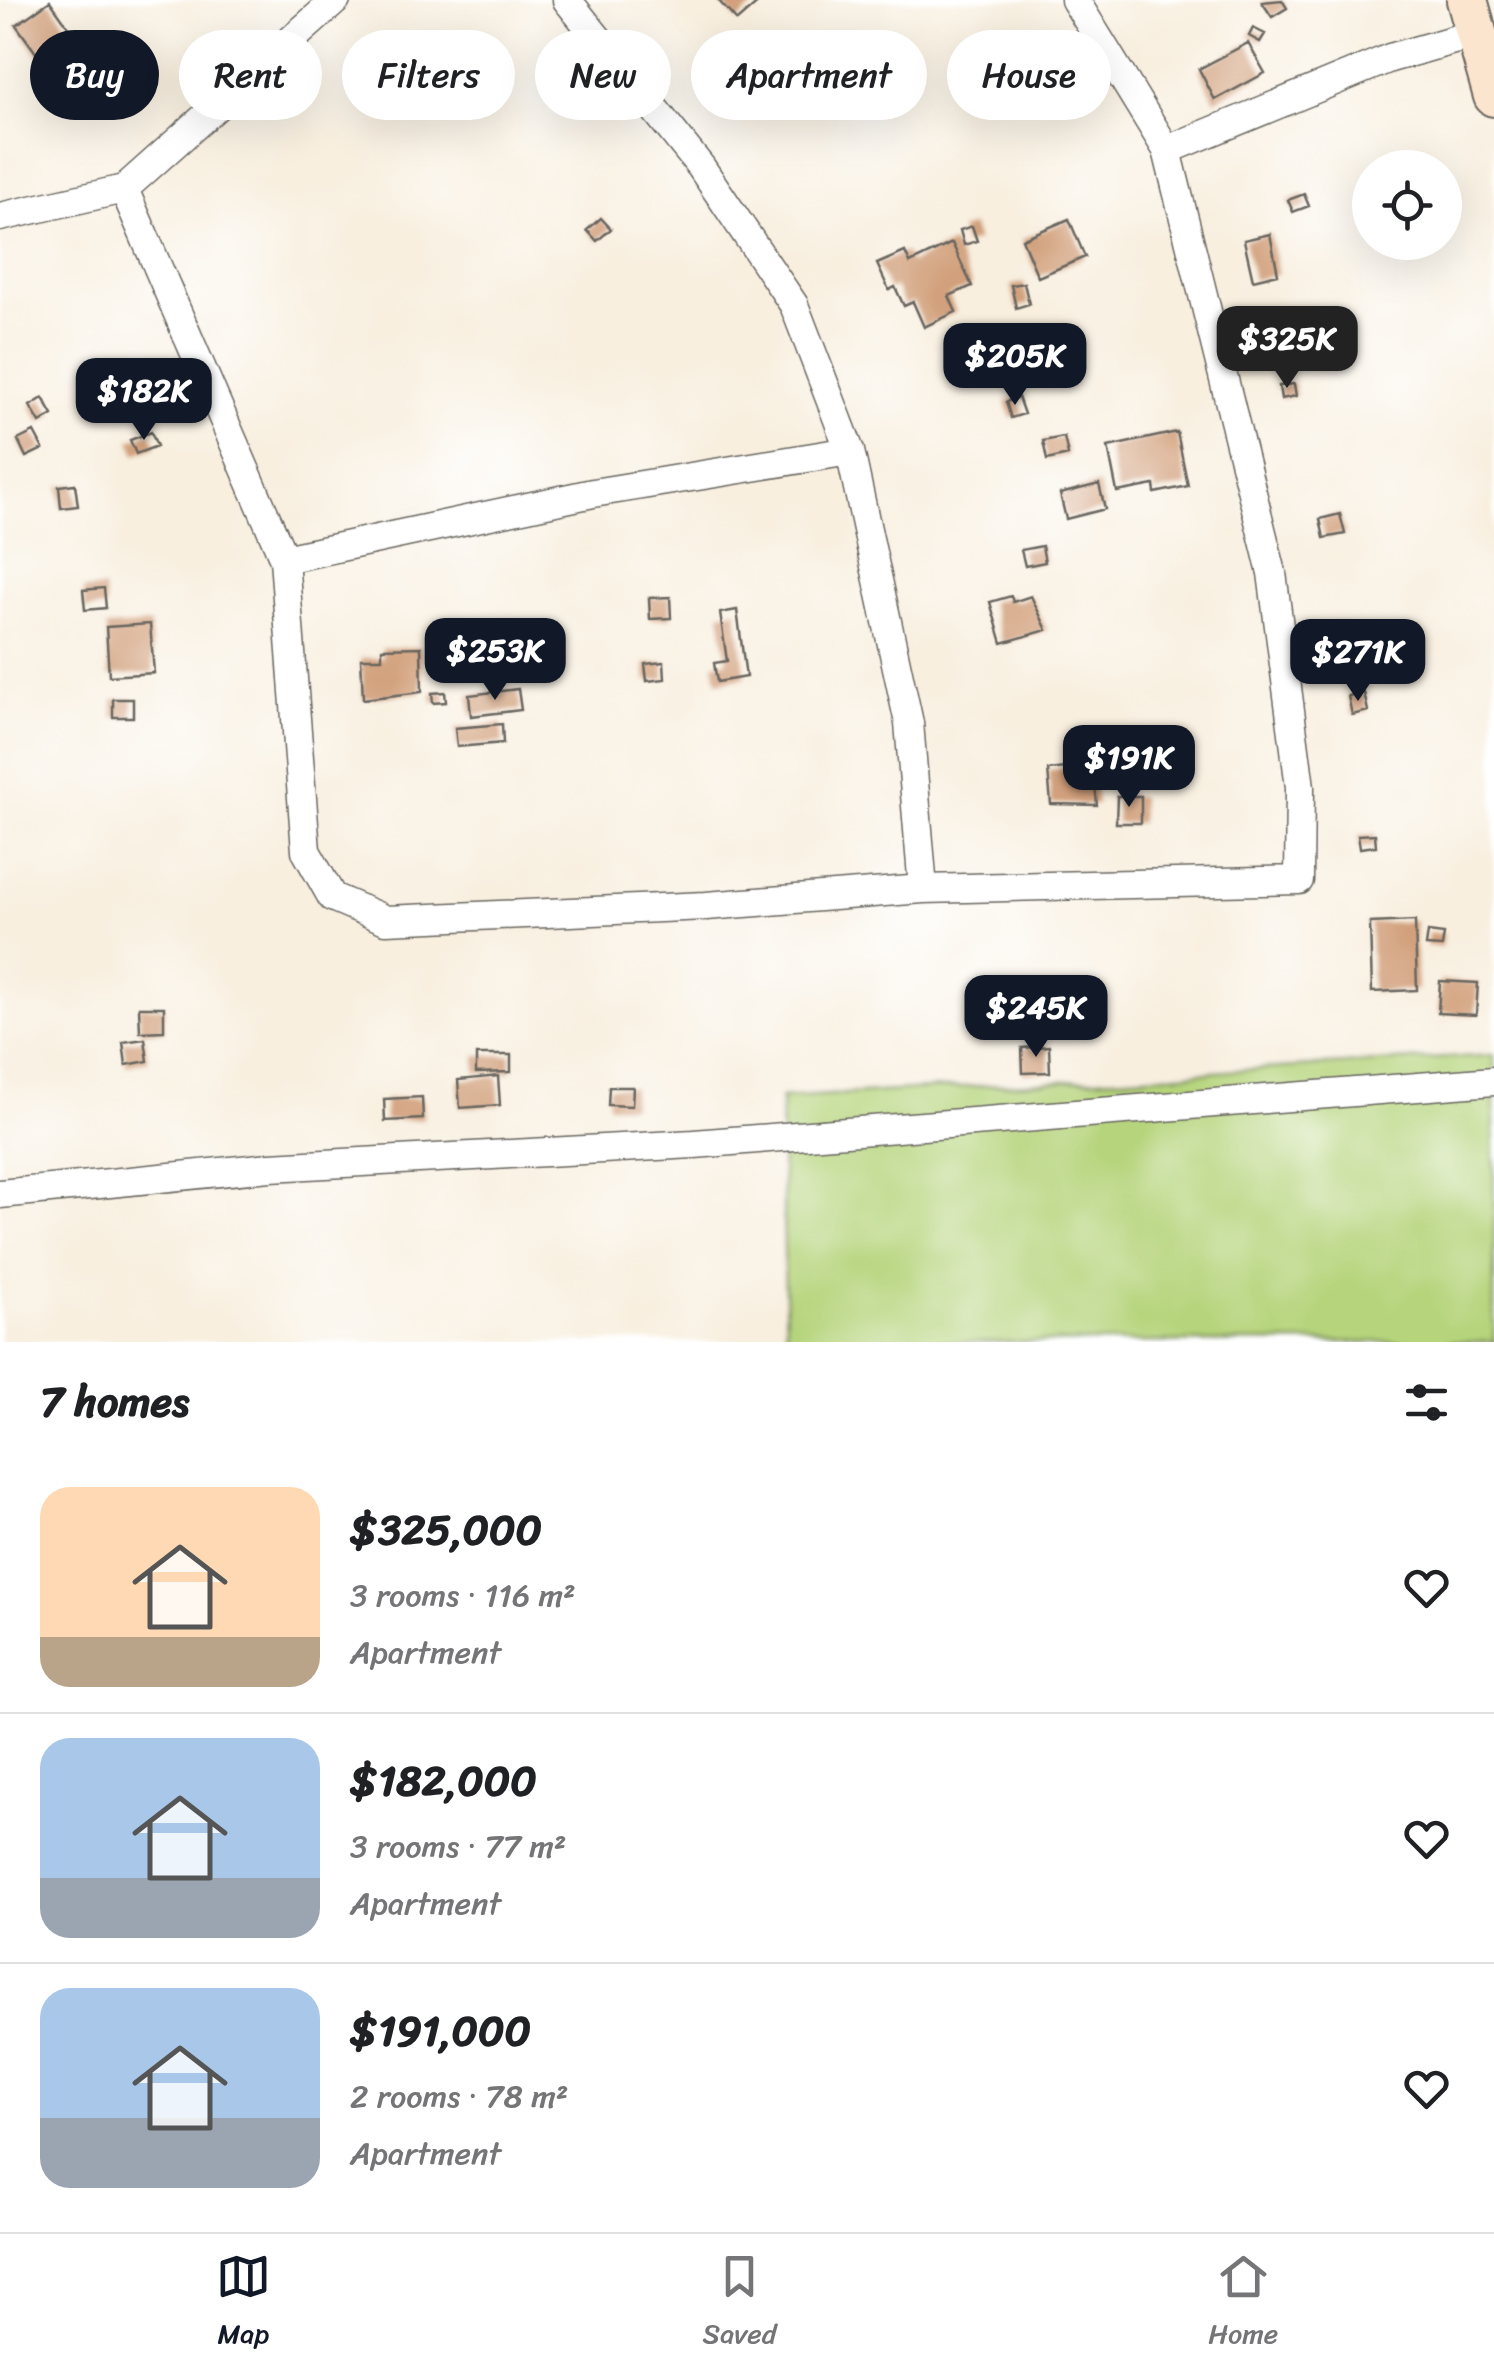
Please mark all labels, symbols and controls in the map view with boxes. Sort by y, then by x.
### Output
chip: Buy [30,30,159,120]
chip: Rent [179,30,322,120]
chip: Filters [342,30,515,120]
chip: New [535,30,671,120]
chip: Apartment [691,30,927,120]
chip: House [947,30,1111,120]
map controls [1352,150,1462,260]
button: locate [1352,150,1462,260]
pin: $325K [1217,306,1357,391]
text: $325K [1239,310,1335,367]
pin: $205K [945,323,1085,408]
text: $205K [965,327,1065,384]
pin: $182K [74,358,214,443]
text: $182K [98,362,190,419]
pin: $253K [425,618,565,703]
pin: $271K [1288,619,1428,704]
text: $253K [447,622,543,679]
text: $271K [1312,623,1404,680]
pin: $191K [1059,725,1199,810]
text: $191K [1085,729,1173,786]
pin: $245K [966,975,1106,1060]
text: $245K [986,979,1086,1036]
text: 7 homes [40,1365,189,1439]
icon: filters [1399,1375,1454,1430]
text: $325,000 [350,1493,542,1567]
icon: home [120,1527,240,1647]
icon: heart [1399,1560,1454,1615]
text: 3 rooms · 116 m² [350,1567,576,1624]
text: Apartment [350,1624,501,1681]
text: $182,000 [350,1744,537,1818]
icon: home [120,1778,240,1898]
icon: heart [1399,1811,1454,1866]
text: 3 rooms · 77 m² [350,1818,566,1875]
text: Apartment [350,1875,501,1932]
text: $191,000 [350,1994,531,2068]
icon: home [120,2028,240,2148]
icon: heart [1399,2061,1454,2116]
text: 2 rooms · 78 m² [350,2068,568,2125]
text: Apartment [350,2125,501,2182]
tab: Map [216,2249,271,2358]
tab: Saved [703,2249,776,2358]
tab: Home [1208,2249,1278,2358]

